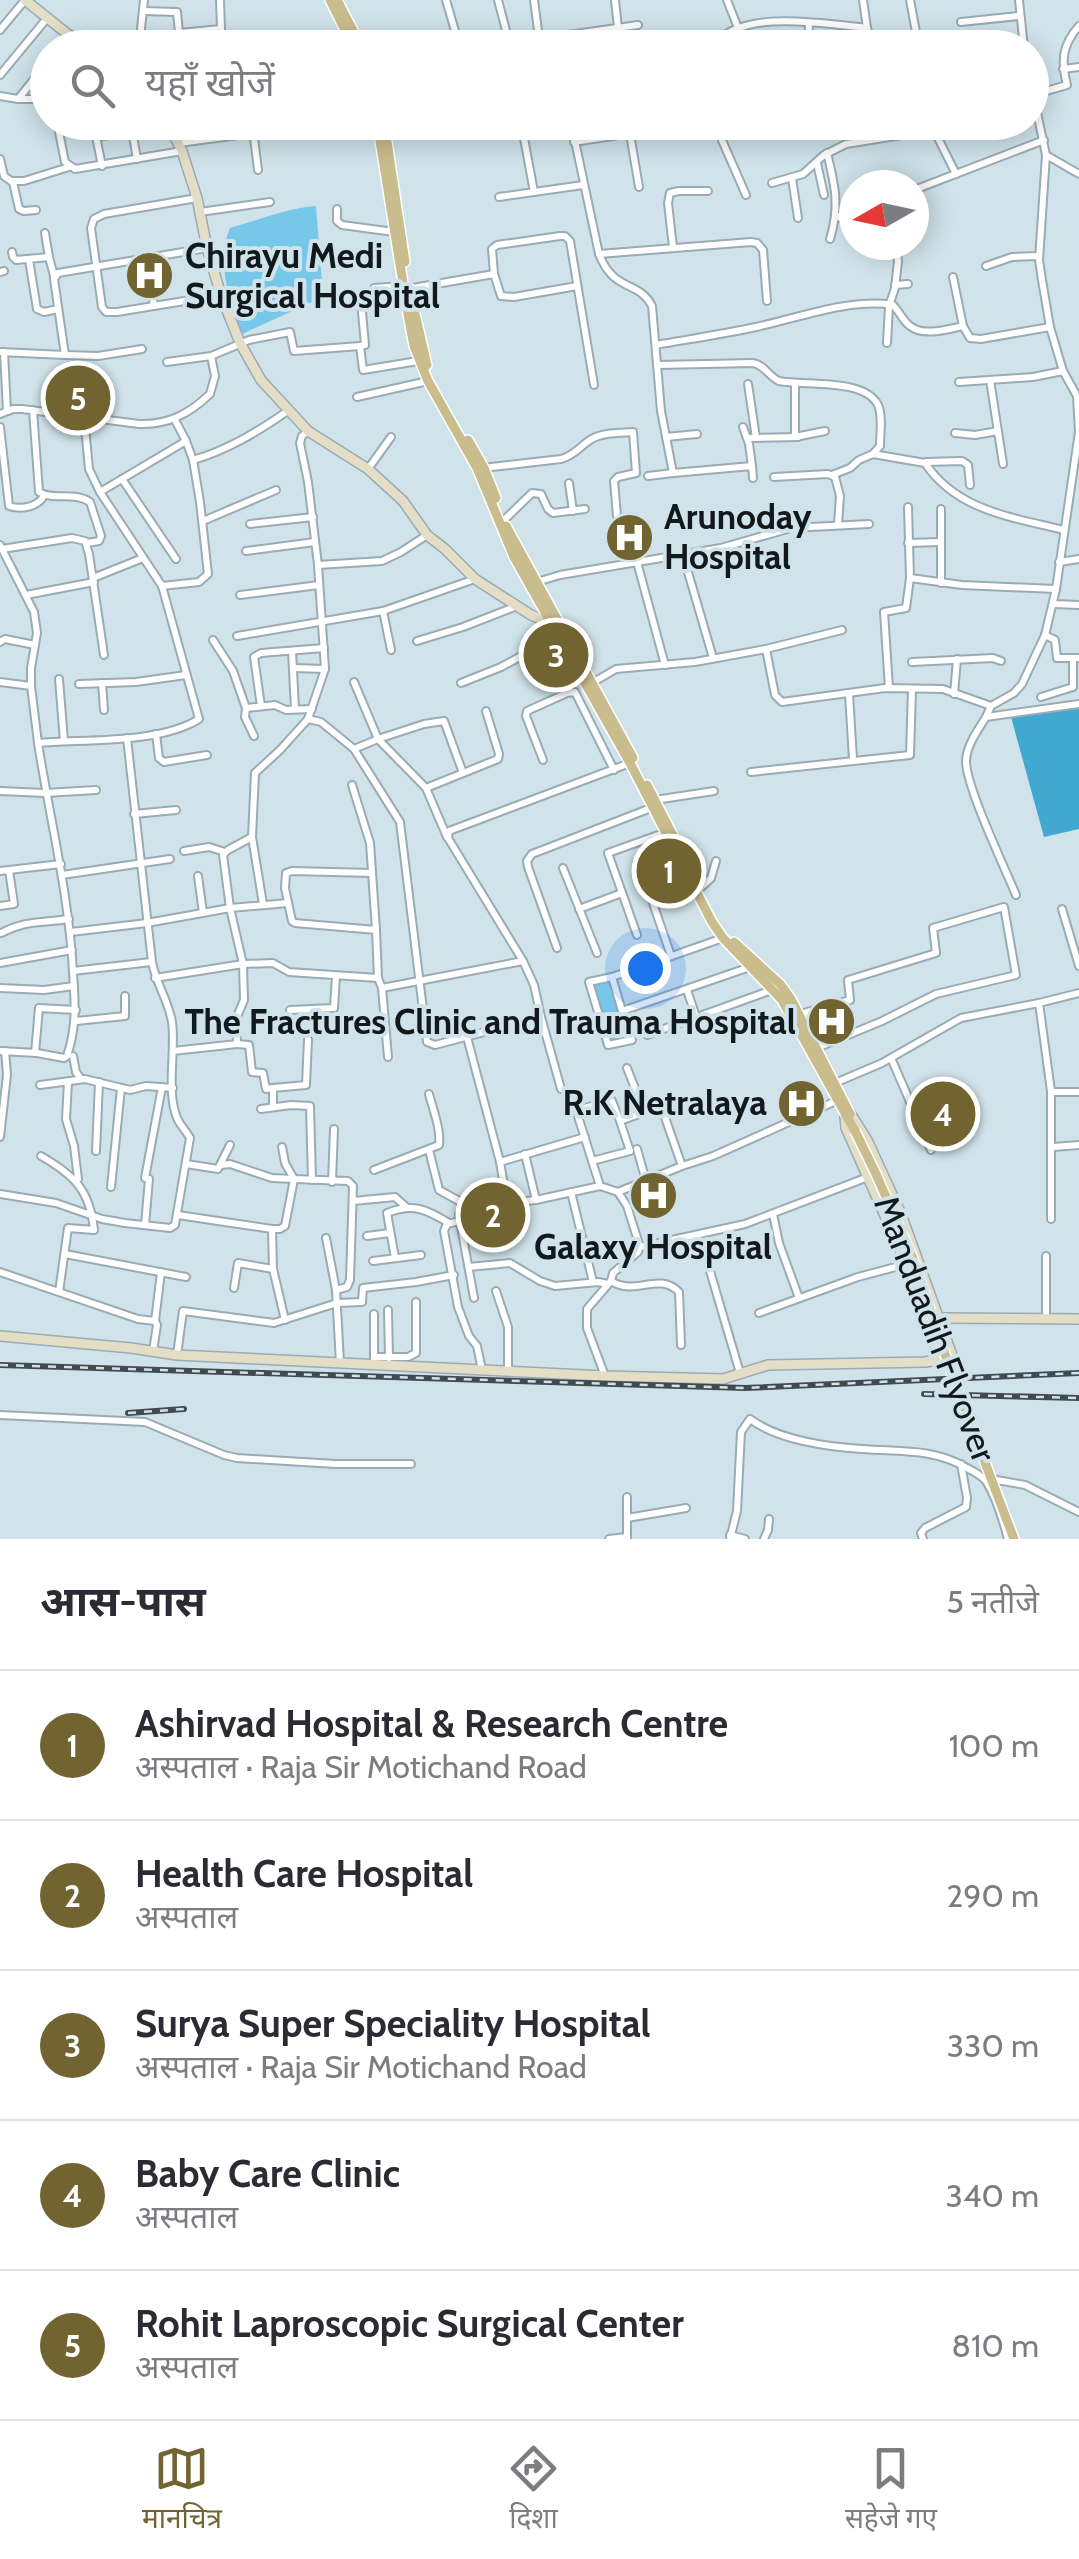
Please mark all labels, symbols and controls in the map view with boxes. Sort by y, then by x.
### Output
search box [30,30,1049,140]
icon: search [65,58,120,113]
text: यहाँ खोजें [145,59,275,106]
north arrow [839,170,929,260]
place label: Chirayu Medi Surgical Hospital [185,234,440,317]
hospital icon: Chirayu Medi Surgical Hospital [124,250,176,302]
pin: 5 [46,360,110,436]
place label: Arunoday Hospital [664,495,812,578]
hospital icon: Arunoday Hospital [603,511,655,563]
pin: 3 [524,618,588,692]
pin: 1 [636,834,702,908]
your location [620,943,671,994]
hospital icon: The Fractures Clinic and Trauma Hospital [805,996,857,1048]
place label: The Fractures Clinic and Trauma Hospital [184,1000,796,1043]
pin: 4 [910,1076,976,1152]
hospital icon: R.K Netralaya [776,1077,828,1129]
place label: R.K Netralaya [562,1081,768,1124]
hospital icon: Galaxy Hospital [627,1169,679,1221]
pin: 2 [460,1178,526,1252]
street label: Manduadih Flyover [865,1190,1006,1468]
place label: Galaxy Hospital [534,1225,772,1268]
text: आस-पास [40,1575,206,1627]
text: 5 नतीजे [946,1582,1039,1621]
text: Ashirvad Hospital & Research Centre [135,1700,728,1747]
text: 1 [67,1726,78,1765]
text: 100 m [949,1726,1039,1765]
text: अस्पताल · Raja Sir Motichand Road [135,1747,587,1786]
text: Health Care Hospital [135,1850,473,1897]
text: 2 [64,1876,81,1915]
text: 290 m [946,1876,1039,1915]
text: अस्पताल [135,1897,238,1936]
text: Surya Super Speciality Hospital [135,2000,651,2047]
text: 3 [64,2026,81,2065]
text: 330 m [947,2026,1039,2065]
text: अस्पताल · Raja Sir Motichand Road [135,2047,587,2086]
text: Baby Care Clinic [135,2150,400,2197]
text: 4 [63,2176,82,2215]
text: 340 m [946,2176,1039,2215]
text: अस्पताल [135,2197,238,2236]
text: Rohit Laproscopic Surgical Center [135,2300,684,2347]
text: 5 [64,2326,81,2365]
text: 810 m [952,2326,1039,2365]
text: अस्पताल [135,2347,238,2386]
tab: मानचित्र [142,2441,222,2539]
tab: दिशा [506,2441,561,2539]
tab: सहेजे गए [845,2441,937,2539]

